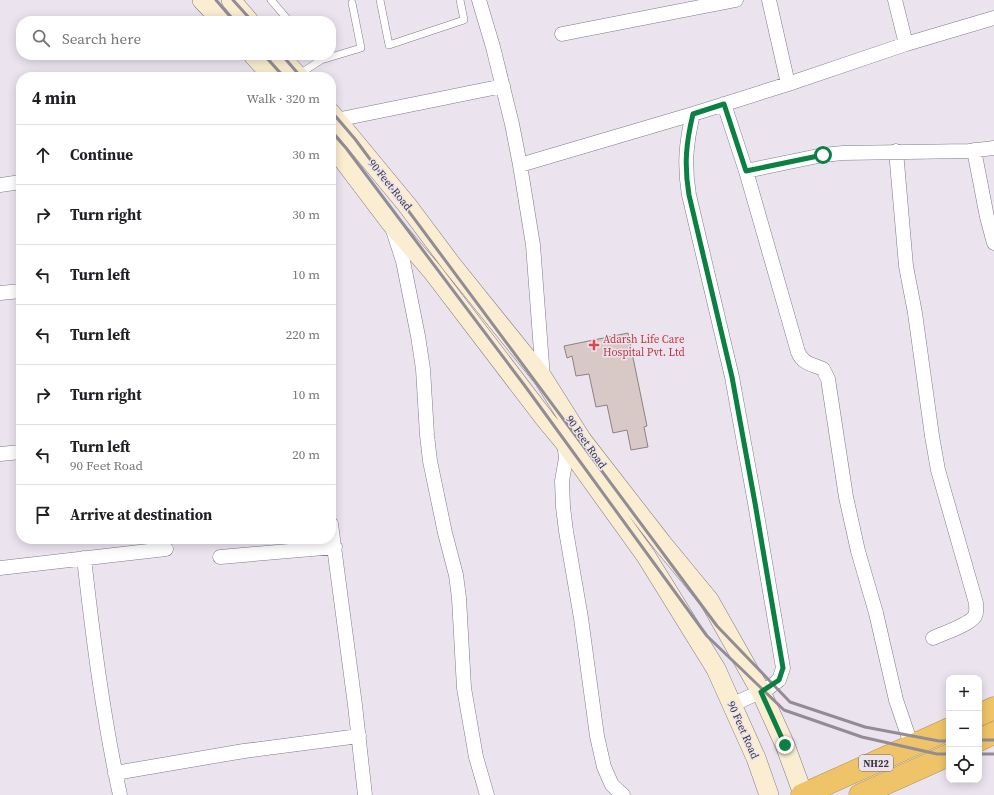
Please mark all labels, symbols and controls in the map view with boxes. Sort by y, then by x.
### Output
search box [16,16,336,60]
icon: search [30,27,52,49]
text: Search here [62,28,141,49]
text: 4 min [32,86,76,110]
text: Walk · 320 m [247,90,320,107]
icon: ahead [32,144,54,166]
text: Continue [70,144,133,165]
text: 30 m [292,146,320,163]
route start [814,146,832,164]
street label: 90 Feet Road [365,156,416,214]
icon: right [32,204,54,226]
text: Turn right [70,204,142,225]
text: 30 m [292,206,320,223]
icon: left [32,264,54,286]
text: Turn left [70,264,130,285]
text: 10 m [292,266,320,283]
icon: left [32,324,54,346]
text: Turn left [70,324,130,345]
text: 220 m [286,326,320,343]
place label: Adarsh Life Care Hospital Pvt. Ltd [603,332,686,360]
marker: Adarsh Life Care Hospital Pvt. Ltd [588,339,600,351]
icon: right [32,384,54,406]
text: Turn right [70,384,142,405]
text: 10 m [292,386,320,403]
street label: 90 Feet Road [562,412,610,472]
text: Turn left [70,436,130,457]
icon: left [32,444,54,466]
text: 20 m [292,446,320,463]
text: 90 Feet Road [70,457,143,474]
icon: arrive [32,504,54,526]
text: Arrive at destination [70,504,212,525]
map controls [946,675,982,783]
button: + [946,675,982,711]
street label: 90 Feet Road [724,699,763,762]
button: − [946,711,982,747]
route end [776,736,794,754]
button: locate [946,747,982,783]
road number: NH22 [859,755,893,771]

